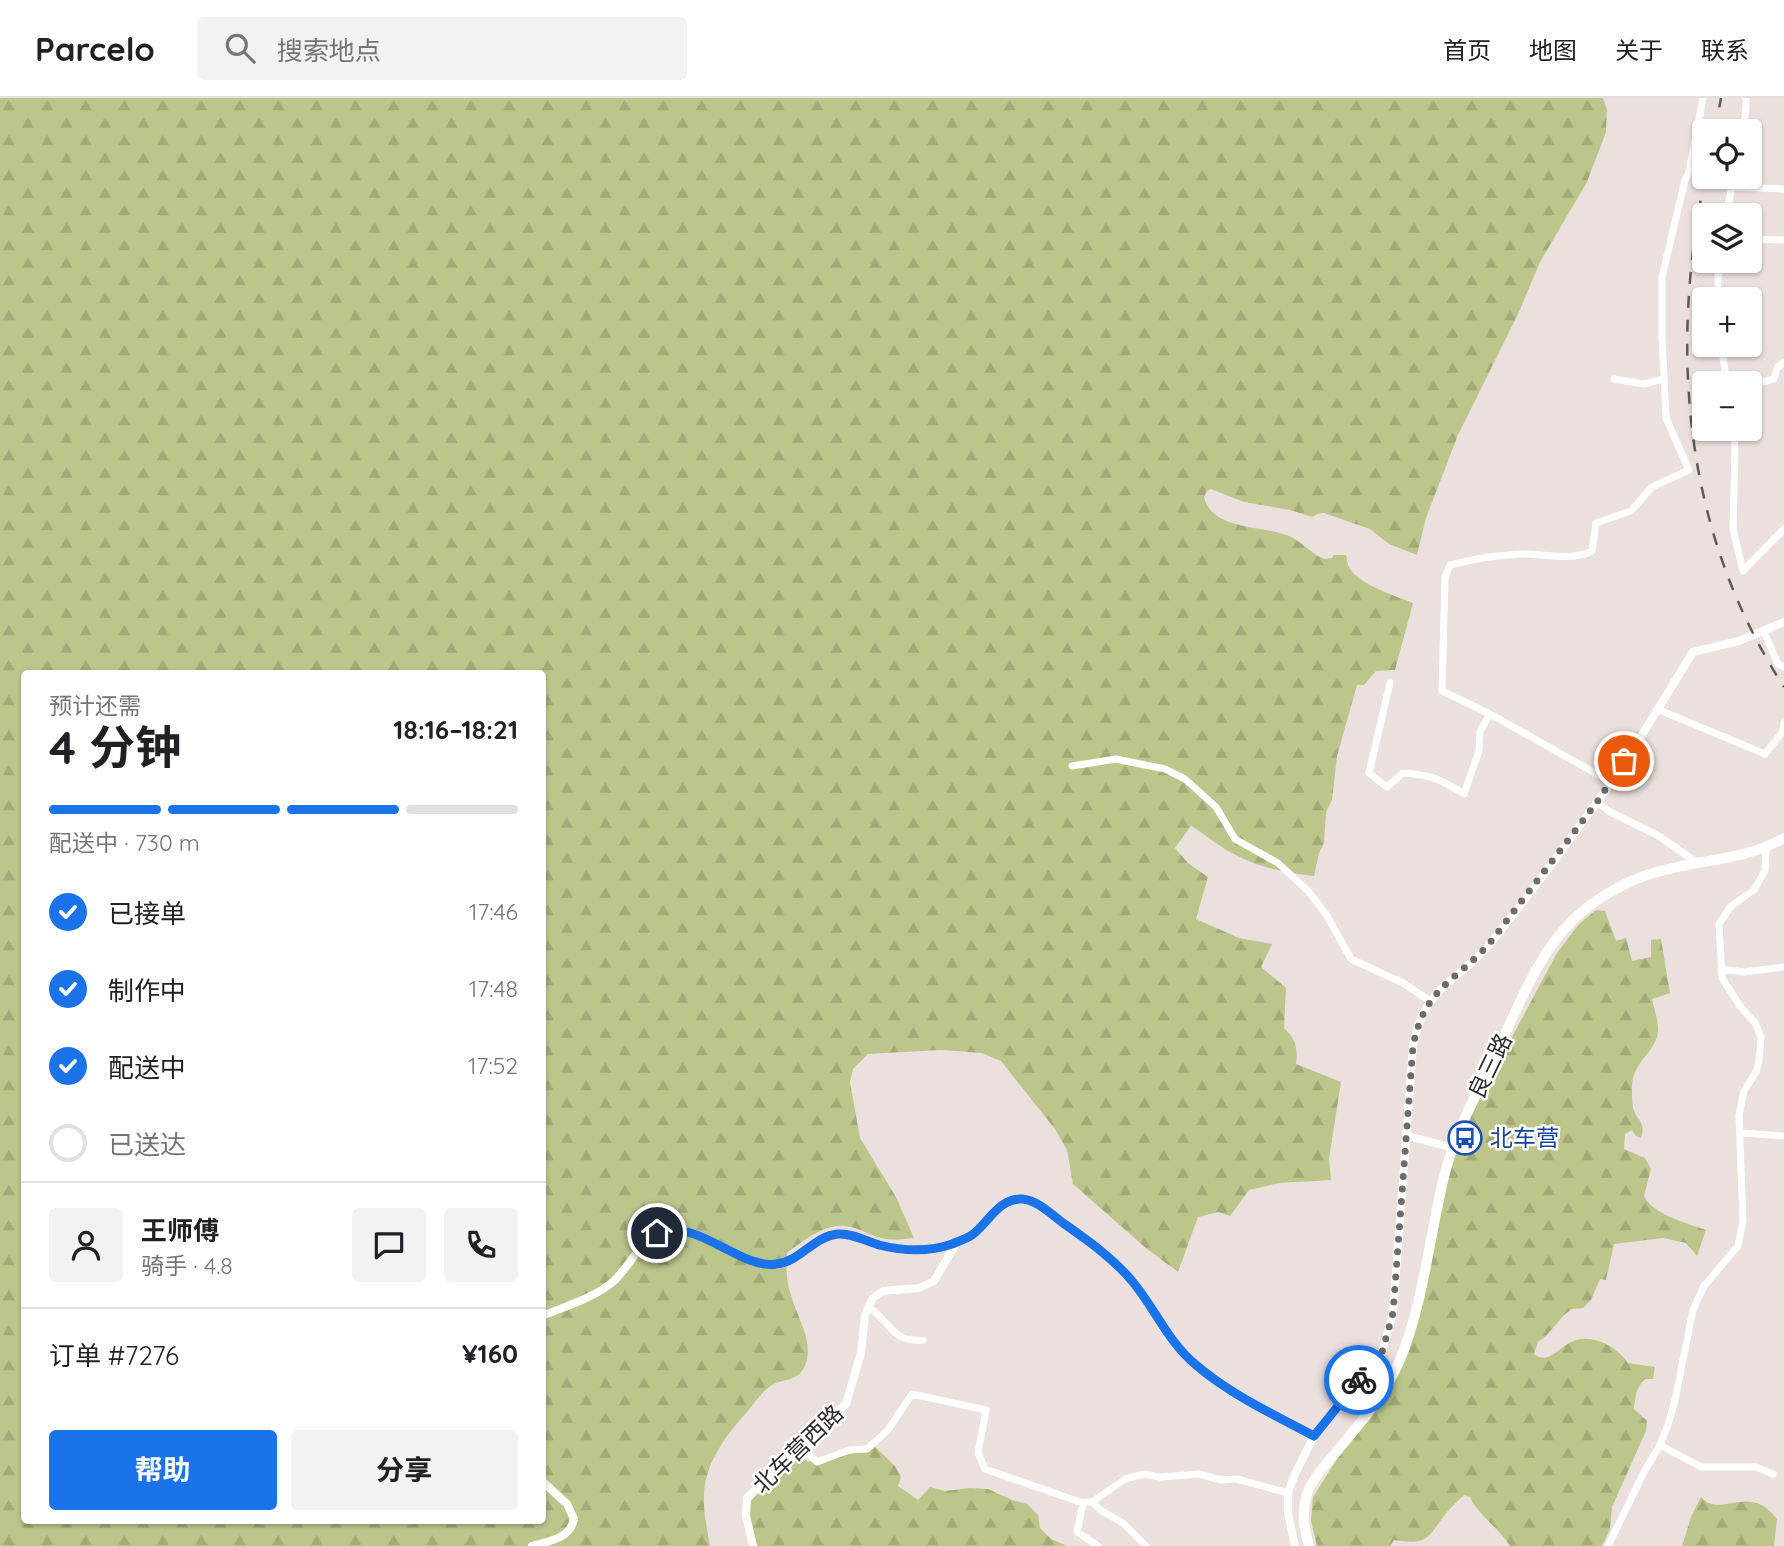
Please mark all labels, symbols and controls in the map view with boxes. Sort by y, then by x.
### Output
search box [197,17,687,80]
text: Parcelo [35,28,155,69]
icon: search [221,29,259,67]
text: 搜索地点 [277,34,381,67]
text: 首页 [1443,35,1491,65]
text: 地图 [1529,35,1577,65]
text: 关于 [1615,35,1663,65]
text: 联系 [1701,35,1749,65]
map controls [1692,119,1762,441]
button: locate [1692,119,1762,189]
button: layers [1692,203,1762,273]
button: + [1692,287,1762,357]
button: − [1692,371,1762,441]
text: 预计还需 [49,691,141,720]
text: 18:16–18:21 [393,713,518,746]
text: 4 分钟 [49,718,181,776]
pin [1594,731,1654,791]
icon: bag [1605,742,1643,780]
text: 配送中 · 730 m [49,828,200,857]
icon: check [49,893,87,931]
text: 已接单 [108,897,186,930]
text: 17:46 [469,897,518,926]
icon: check [49,970,87,1008]
text: 制作中 [108,974,186,1007]
text: 17:48 [469,974,518,1003]
street label: 良三路 [1461,1028,1518,1103]
icon: check [49,1047,87,1085]
text: 配送中 [108,1051,186,1084]
text: 17:52 [468,1051,518,1080]
bus stop icon: 北车营 [1446,1119,1484,1157]
place label: 北车营 [1490,1123,1559,1152]
text: 已送达 [108,1128,186,1161]
pin [627,1203,687,1263]
button: person [49,1208,123,1282]
button: chat [352,1208,426,1282]
button: phone [444,1208,518,1282]
text: 王师傅 [141,1214,219,1247]
icon: home [638,1214,676,1252]
text: 骑手 · 4.8 [141,1251,233,1280]
text: ¥160 [462,1337,518,1370]
text: 订单 #7276 [49,1339,179,1372]
courier [1324,1345,1394,1415]
icon: bike [1340,1361,1378,1399]
street label: 北车营西路 [746,1398,849,1499]
button: 帮助 [49,1430,277,1510]
button: 分享 [291,1430,518,1510]

